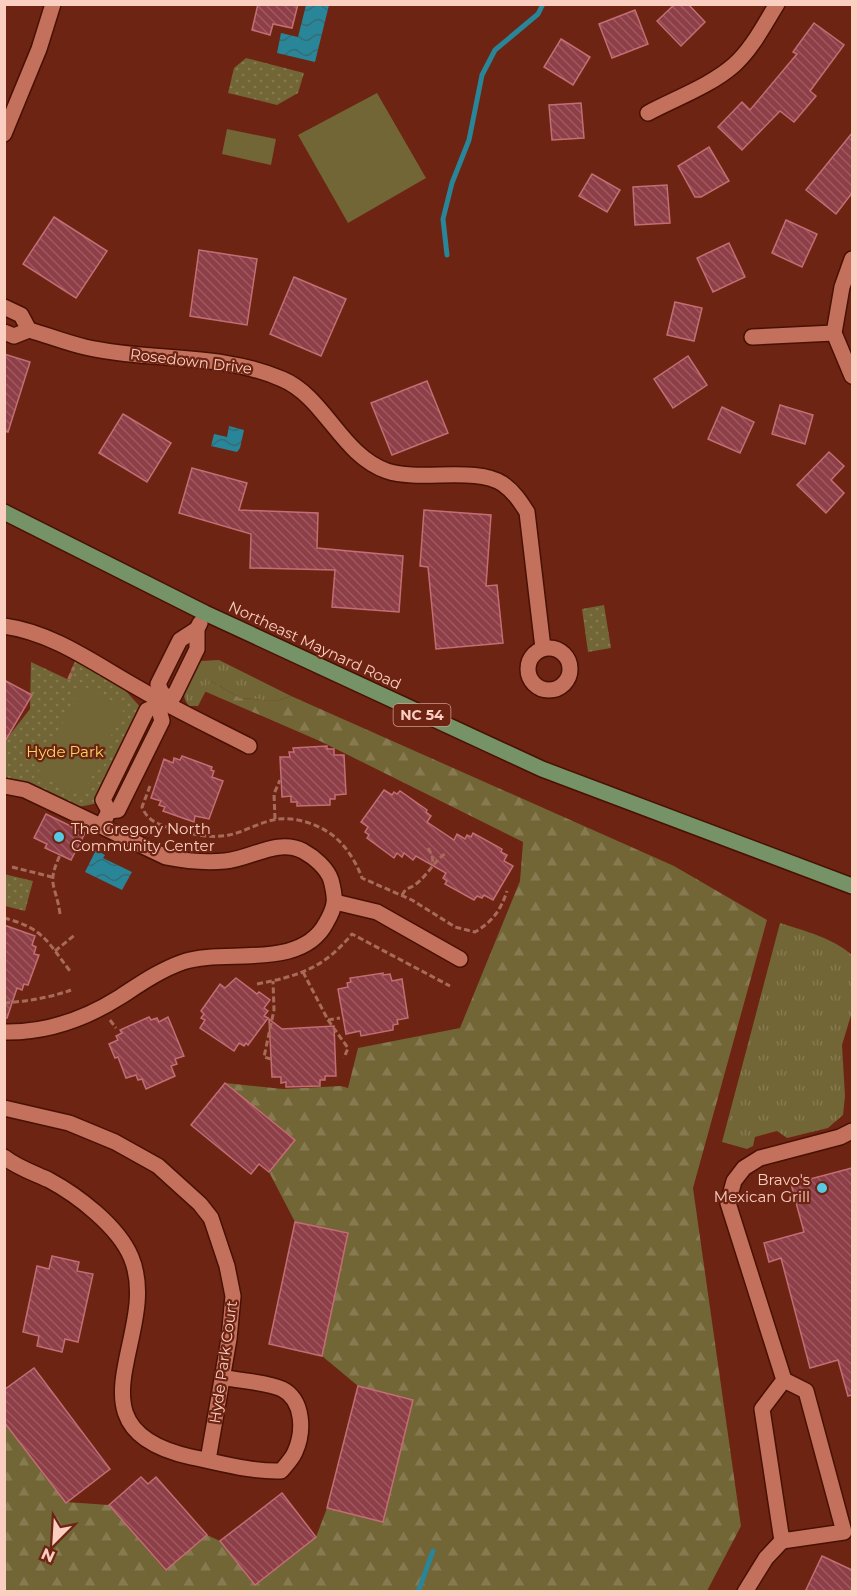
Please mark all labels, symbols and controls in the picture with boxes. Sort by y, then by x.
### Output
street label: Rosedown Drive [129,344,253,378]
street label: Northeast Maynard Road [226,597,404,693]
road number: NC 54 [394,704,450,726]
park label: Hyde Park [26,742,104,761]
place label: The Gregory North Community Center [71,819,215,855]
marker: The Gregory North Community Center [52,830,66,844]
place label: Bravo's Mexican Grill [714,1170,810,1206]
marker: Bravo's Mexican Grill [815,1181,829,1195]
street label: Hyde Park Court [205,1299,241,1425]
north arrow [24,1512,84,1572]
text: N [38,1544,58,1567]

